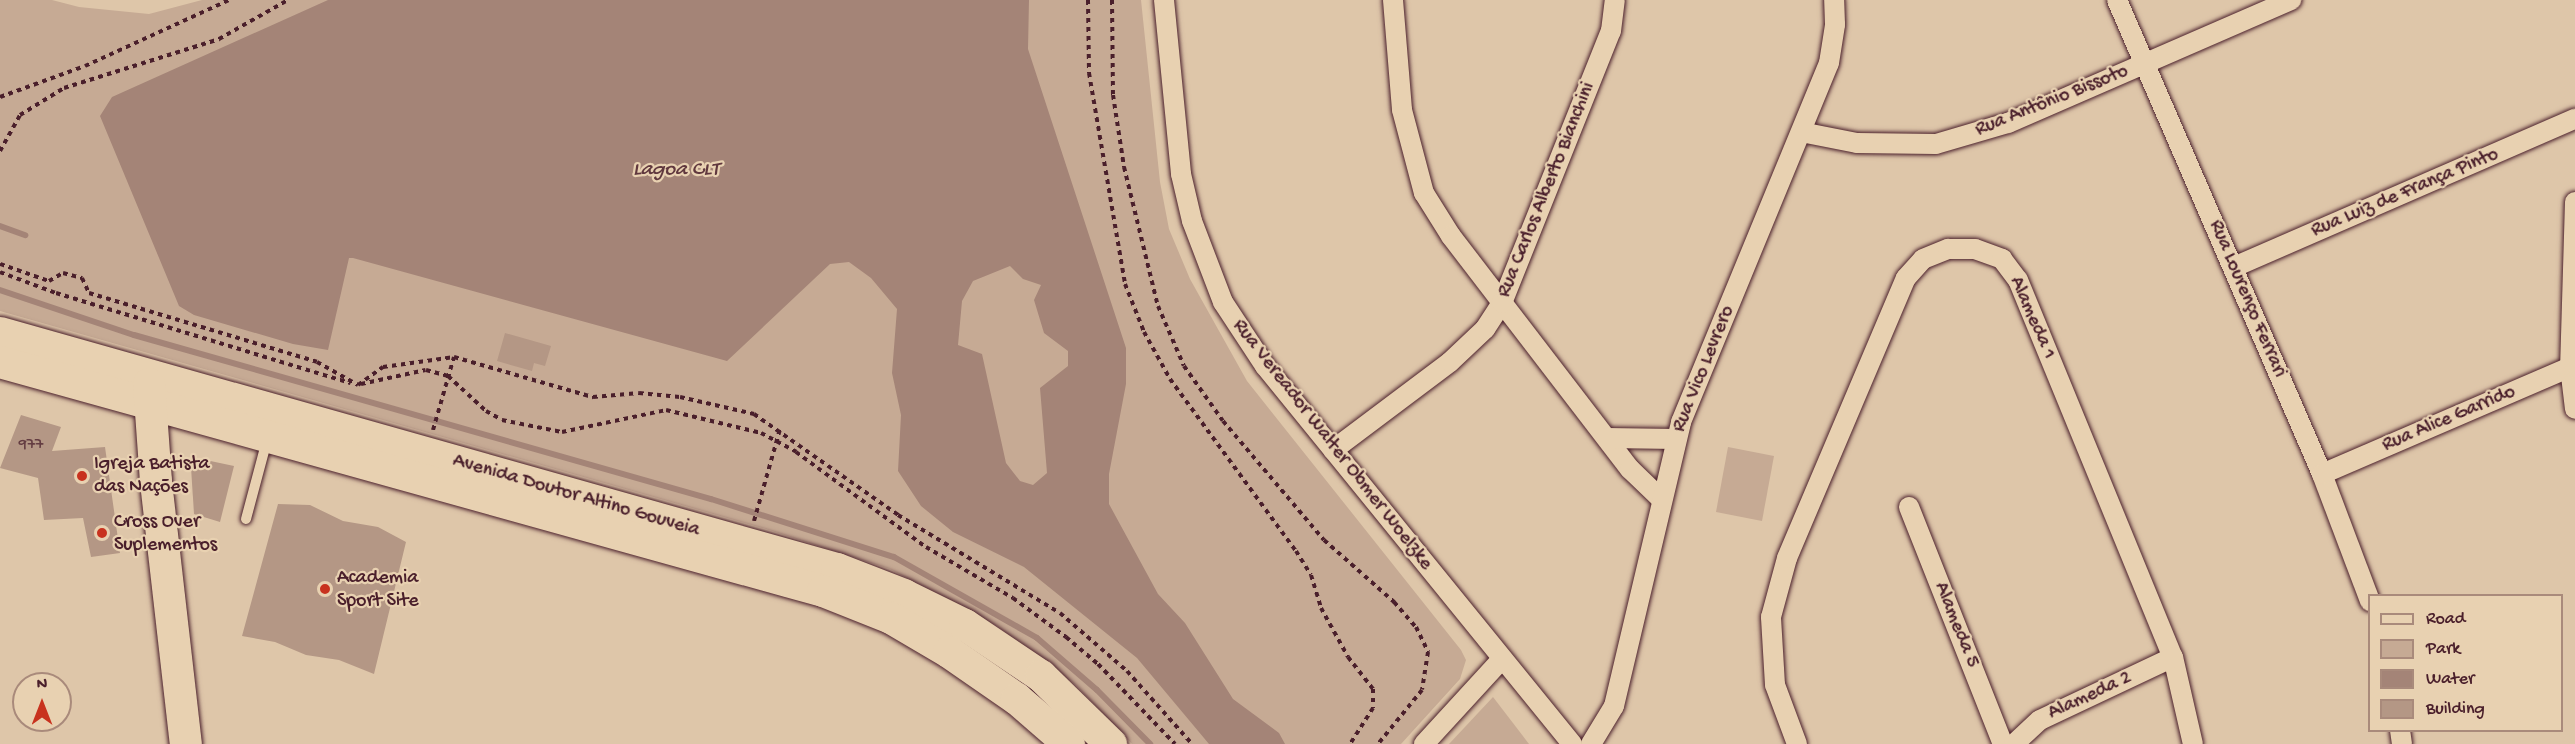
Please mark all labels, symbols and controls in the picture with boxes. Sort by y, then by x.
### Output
street label: Rua Antônio Bissoto [1972,59,2132,143]
street label: Rua Carlos Alberto Bianchini [1493,79,1601,301]
street label: Rua Luiz de França Pinto [2308,143,2502,243]
water label: Lagoa CLT [633,158,719,184]
street label: Rua Lourenço Ferrari [2203,217,2291,381]
street label: Alameda 1 [2003,273,2061,363]
street label: Rua Vico Levrero [1668,302,1740,436]
street label: Rua Vereador Walter Obmer Woelzke [1227,315,1437,575]
street label: Rua Alice Garrido [2379,380,2519,458]
house number: 977 [19,436,43,456]
street label: Avenida Doutor Altino Gouveia [450,449,702,543]
place label: Igreja Batista das Nações [94,452,210,499]
marker: Igreja Batista das Nações [75,469,89,483]
place label: Cross Over Suplementos [114,510,217,557]
marker: Cross Over Suplementos [95,526,109,540]
place label: Academia Sport Site [337,566,419,613]
street label: Alameda 5 [1928,579,1984,671]
marker: Academia Sport Site [318,582,332,596]
legend [2368,594,2563,732]
text: Road [2426,609,2465,630]
text: Park [2426,639,2460,660]
street label: Alameda 2 [2045,666,2135,726]
text: Water [2426,669,2474,690]
north arrow [12,672,72,732]
text: N [37,676,47,695]
text: Building [2426,699,2485,720]

